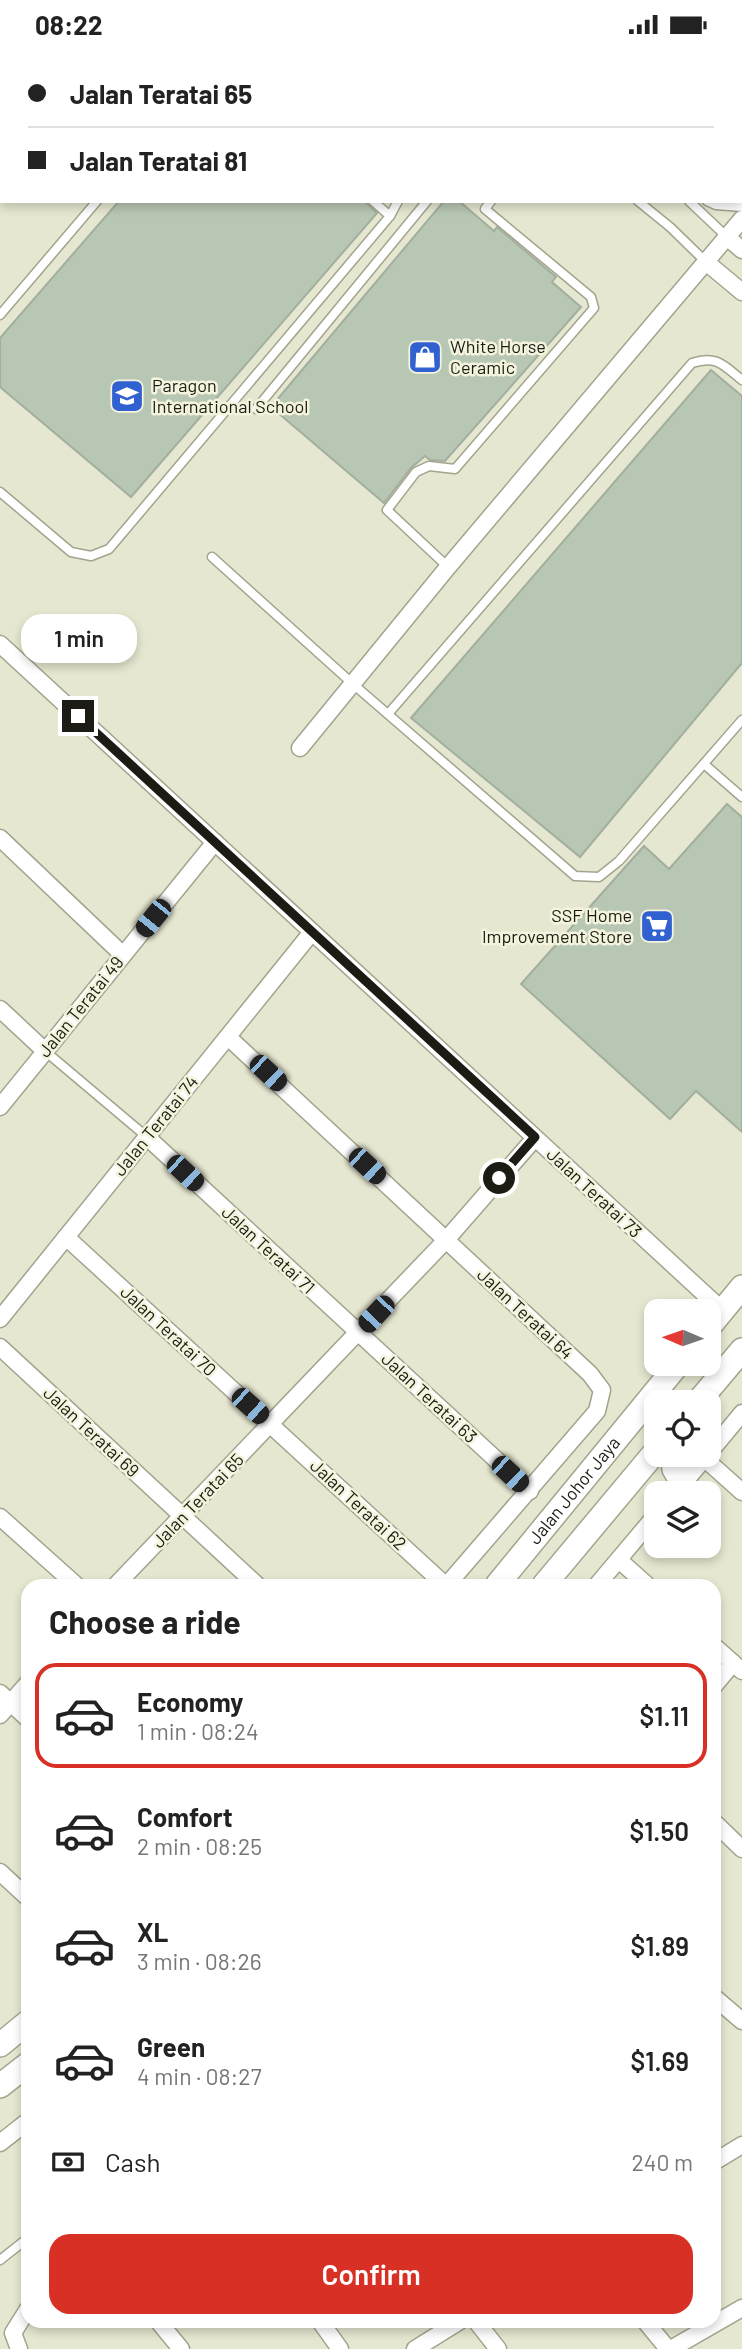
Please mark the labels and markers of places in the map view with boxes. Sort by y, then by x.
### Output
place label: White Horse Ceramic [450,335,546,378]
shop icon: White Horse Ceramic [406,338,444,376]
place label: Paragon International School [152,374,308,417]
school or university icon: Paragon International School [108,377,146,415]
place label: SSF Home Improvement Store [482,904,632,947]
supermarket icon: SSF Home Improvement Store [638,907,676,945]

